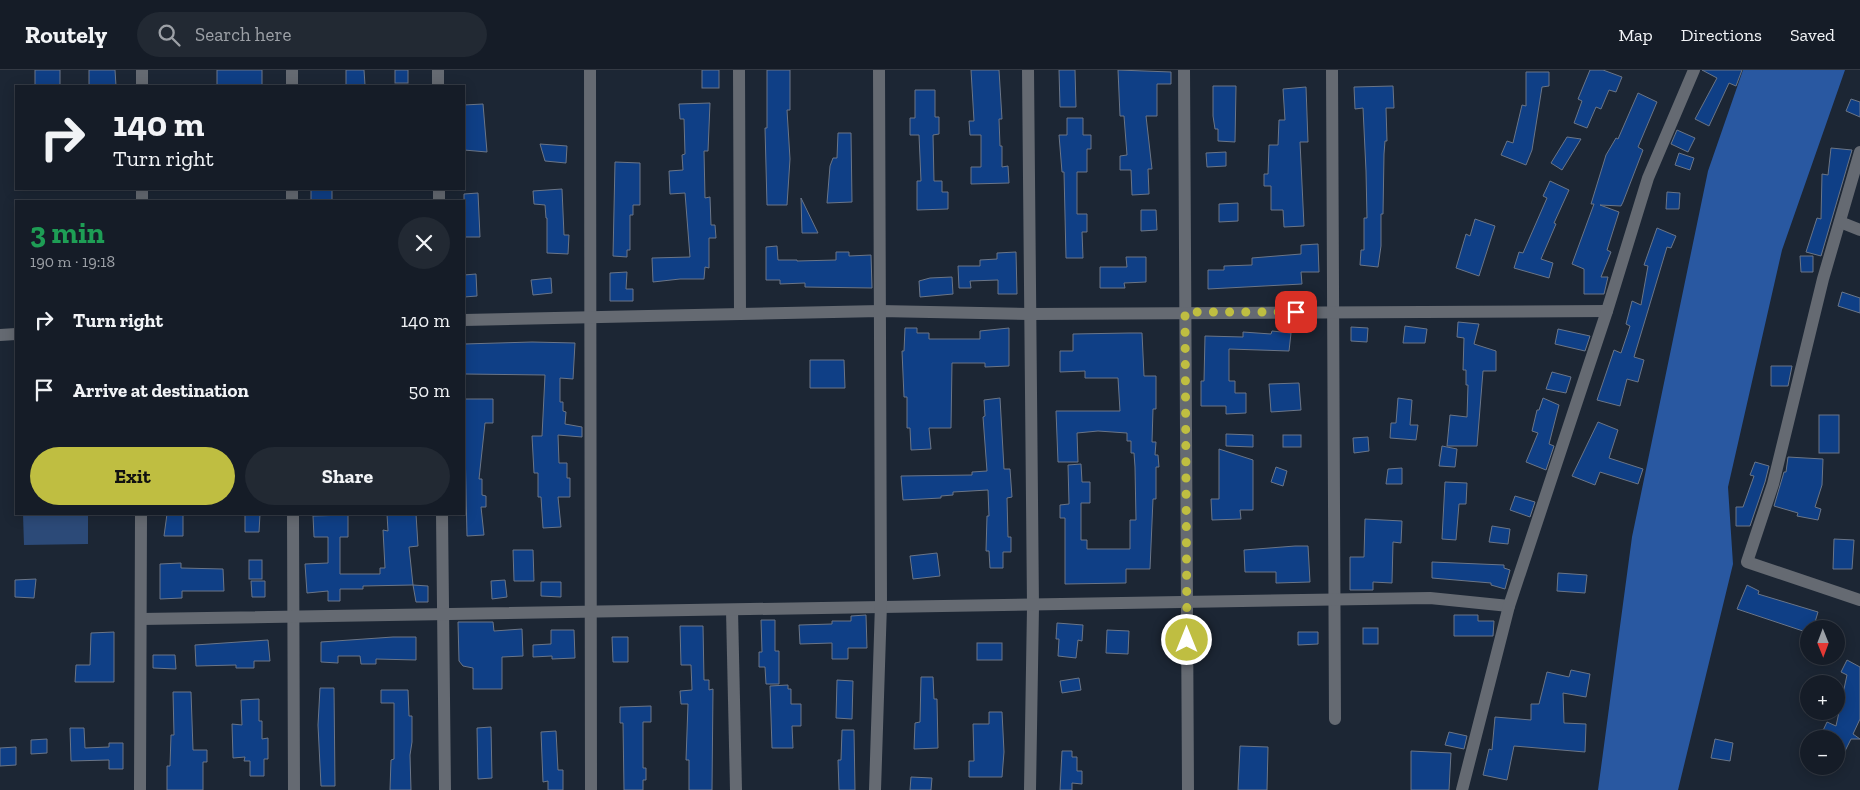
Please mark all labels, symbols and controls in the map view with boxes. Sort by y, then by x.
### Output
search box [137,12,487,57]
text: Routely [25,20,107,49]
icon: search [155,21,183,49]
text: Search here [195,23,291,46]
text: Map [1618,24,1653,46]
text: Directions [1681,24,1762,46]
text: Saved [1790,24,1835,46]
text: 140 m [113,103,204,145]
icon: right [30,105,95,170]
text: Turn right [113,145,214,172]
text: 3 min [30,215,105,251]
button: close [398,217,450,269]
text: 190 m · 19:18 [30,252,115,271]
pin [1275,291,1317,333]
icon: arrive [1282,298,1310,326]
icon: right [30,306,58,334]
text: Turn right [73,309,163,332]
text: 140 m [401,309,450,332]
icon: arrive [30,376,58,404]
text: Arrive at destination [73,379,249,402]
text: 50 m [409,379,450,402]
button: Exit [30,447,235,505]
button: Share [245,447,450,505]
position arrow [1160,613,1212,665]
north arrow [1800,620,1845,665]
map controls [1800,620,1845,775]
button: + [1800,675,1845,720]
button: − [1800,730,1845,775]

